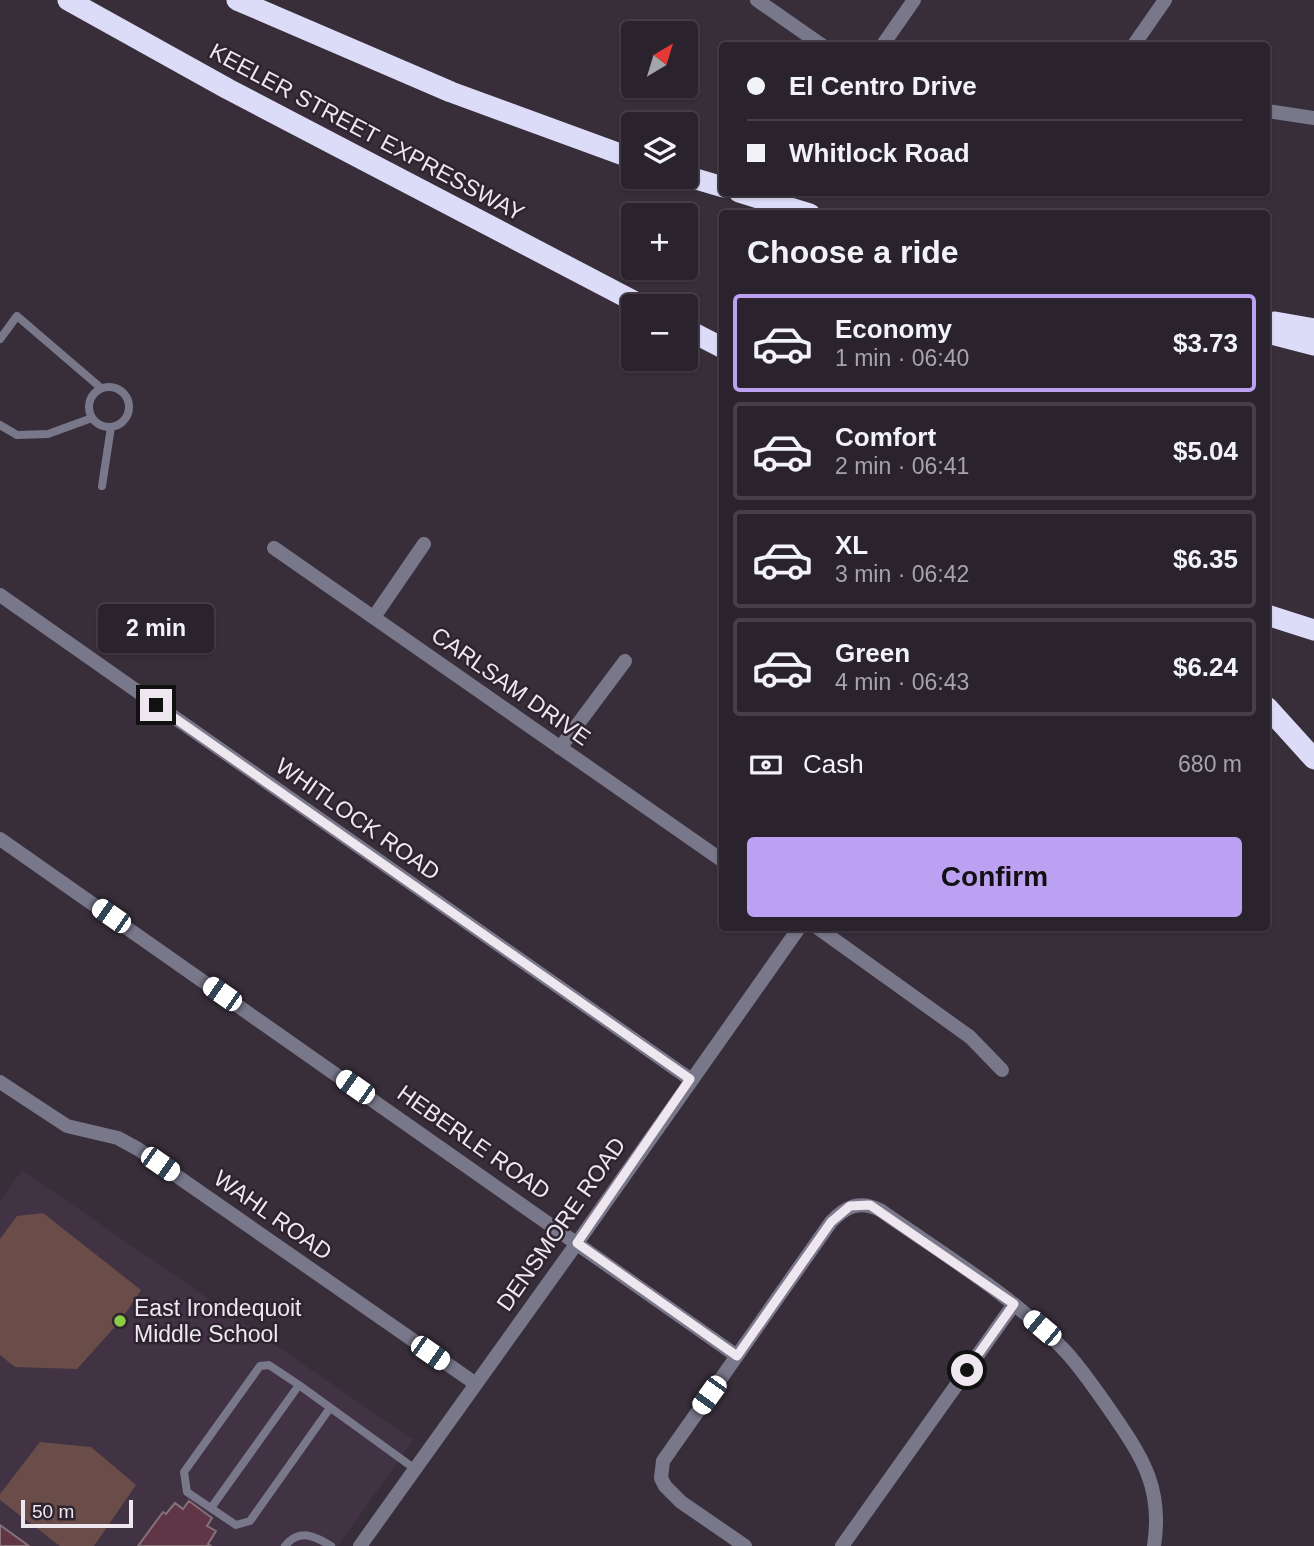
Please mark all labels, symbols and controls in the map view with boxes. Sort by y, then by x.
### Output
north arrow [621,21,698,98]
map controls [621,21,698,371]
street label: KEELER STREET EXPRESSWAY [205,38,529,226]
text: El Centro Drive [789,71,977,101]
button: layers [621,112,698,189]
text: Whitlock Road [789,138,970,168]
button: + [621,203,698,280]
text: Choose a ride [747,234,959,270]
button: − [621,294,698,371]
icon: car [751,312,814,375]
text: Economy [835,314,952,344]
text: $3.73 [1173,328,1238,358]
text: 1 min · 06:40 [835,345,969,371]
icon: car [751,420,814,483]
text: Comfort [835,422,936,452]
text: $5.04 [1173,436,1238,466]
text: 2 min · 06:41 [835,453,969,479]
icon: car [751,528,814,591]
text: XL [835,530,868,560]
text: $6.35 [1173,544,1238,574]
text: 3 min · 06:42 [835,561,969,587]
callout: 2 min [98,604,214,652]
text: 2 min [126,615,186,641]
street label: CARLSAM DRIVE [427,621,595,751]
icon: car [751,636,814,699]
text: Green [835,638,910,668]
text: $6.24 [1173,652,1238,682]
text: 4 min · 06:43 [835,669,969,695]
route end [140,689,172,721]
icon: cash [747,746,785,784]
text: Cash [803,749,864,779]
text: 680 m [1178,751,1242,777]
street label: WHITLOCK ROAD [271,753,445,885]
button: Confirm [747,837,1242,917]
car [88,895,135,937]
car [199,973,246,1015]
car [332,1066,379,1108]
street label: HEBERLE ROAD [393,1080,555,1204]
street label: DENSMORE ROAD [491,1132,631,1316]
car [137,1143,184,1185]
street label: WAHL ROAD [209,1165,337,1265]
place label: East Irondequoit Middle School [134,1295,302,1347]
car [1020,1306,1065,1350]
marker: East Irondequoit Middle School [112,1313,128,1329]
car [407,1332,454,1374]
route start [951,1354,983,1386]
car [689,1372,730,1418]
scale bar [21,1497,133,1529]
text: 50 m [32,1501,74,1522]

